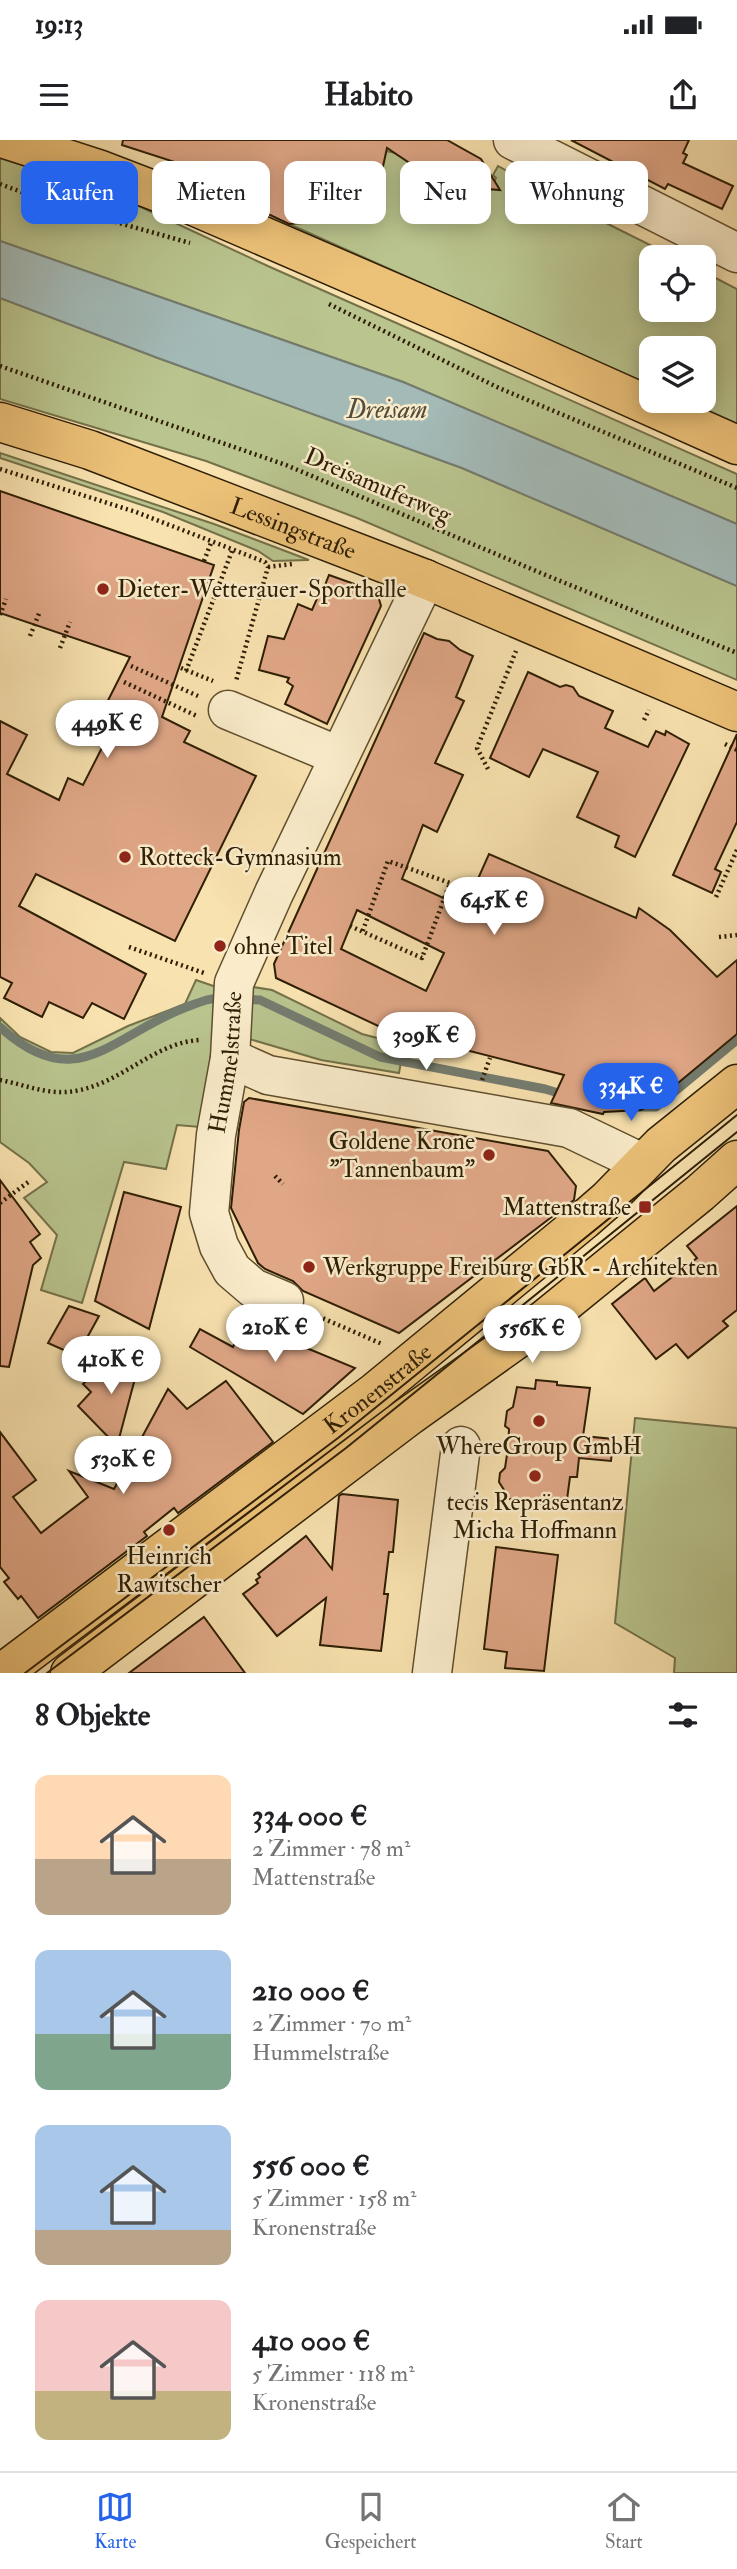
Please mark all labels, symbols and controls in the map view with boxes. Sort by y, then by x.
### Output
text: 19:13 [35,9,83,41]
text: Habito [324,75,413,115]
icon: menu [35,76,73,114]
icon: share [664,76,702,114]
chip: Kaufen [21,161,138,224]
chip: Mieten [152,161,270,224]
chip: Filter [284,161,386,224]
chip: Neu [400,161,491,224]
chip: Wohnung [505,161,648,224]
map controls [639,245,716,413]
button: locate [639,245,716,322]
button: layers [639,336,716,413]
water label: Dreisam [346,394,427,426]
street label: Dreisamuferweg [300,441,457,531]
street label: Lessingstraße [226,490,360,567]
place label: Dieter-Wetterauer-Sporthalle [117,574,406,605]
marker: Dieter-Wetterauer-Sporthalle [95,581,111,597]
pin: 449K € [50,700,164,760]
text: 449K € [72,708,142,737]
place label: Rotteck-Gymnasium [139,842,342,873]
marker: Rotteck-Gymnasium [117,849,133,865]
pin: 645K € [437,878,551,937]
text: 645K € [460,885,528,914]
place label: ohne Titel [234,931,333,962]
marker: ohne Titel [212,938,228,954]
street label: Hummelstraße [202,990,250,1136]
pin: 309K € [369,1012,483,1072]
text: 309K € [393,1020,459,1049]
pin: 334K € [574,1063,688,1123]
text: 334K € [599,1071,663,1100]
place label: Goldene Krone "Tannenbaum" [328,1126,475,1185]
marker: Goldene Krone "Tannenbaum" [481,1147,497,1163]
place label: Mattenstraße [502,1192,631,1223]
marker: Mattenstraße [637,1199,653,1215]
place label: Werkgruppe Freiburg GbR - Architekten [322,1252,718,1283]
marker: Werkgruppe Freiburg GbR - Architekten [301,1259,317,1275]
pin: 210K € [218,1304,332,1364]
pin: 556K € [475,1306,589,1365]
text: 210K € [242,1312,308,1341]
text: 556K € [499,1313,565,1342]
pin: 410K € [54,1336,168,1396]
street label: Kronenstraße [317,1337,438,1441]
text: 410K € [78,1344,144,1373]
marker: WhereGroup GmbH [531,1413,547,1429]
place label: WhereGroup GmbH [435,1431,642,1462]
pin: 530K € [66,1436,180,1496]
text: 530K € [90,1444,156,1473]
marker: tecis Repräsentanz Micha Hoffmann [527,1468,543,1484]
place label: tecis Repräsentanz Micha Hoffmann [446,1487,624,1546]
marker: Heinrich Rawitscher [161,1522,177,1538]
place label: Heinrich Rawitscher [116,1541,222,1600]
icon: filters [664,1696,702,1734]
text: 8 Objekte [35,1697,150,1734]
text: 334 000 € [252,1797,367,1834]
icon: home [91,1803,175,1887]
text: 2 Zimmer · 78 m² [252,1834,410,1863]
text: Mattenstraße [252,1863,375,1892]
text: 210 000 € [252,1972,369,2009]
icon: home [91,1978,175,2062]
text: 2 Zimmer · 70 m² [252,2009,411,2038]
text: Hummelstraße [252,2038,389,2067]
text: 556 000 € [252,2147,370,2184]
icon: home [91,2153,175,2237]
text: 5 Zimmer · 158 m² [252,2184,417,2213]
text: Kronenstraße [252,2213,376,2242]
text: 410 000 € [252,2322,370,2359]
icon: home [91,2328,175,2412]
text: 5 Zimmer · 118 m² [252,2359,415,2388]
text: Kronenstraße [252,2388,376,2417]
tab: Karte [94,2488,136,2554]
tab: Gespeichert [325,2488,417,2554]
tab: Start [605,2488,643,2554]

